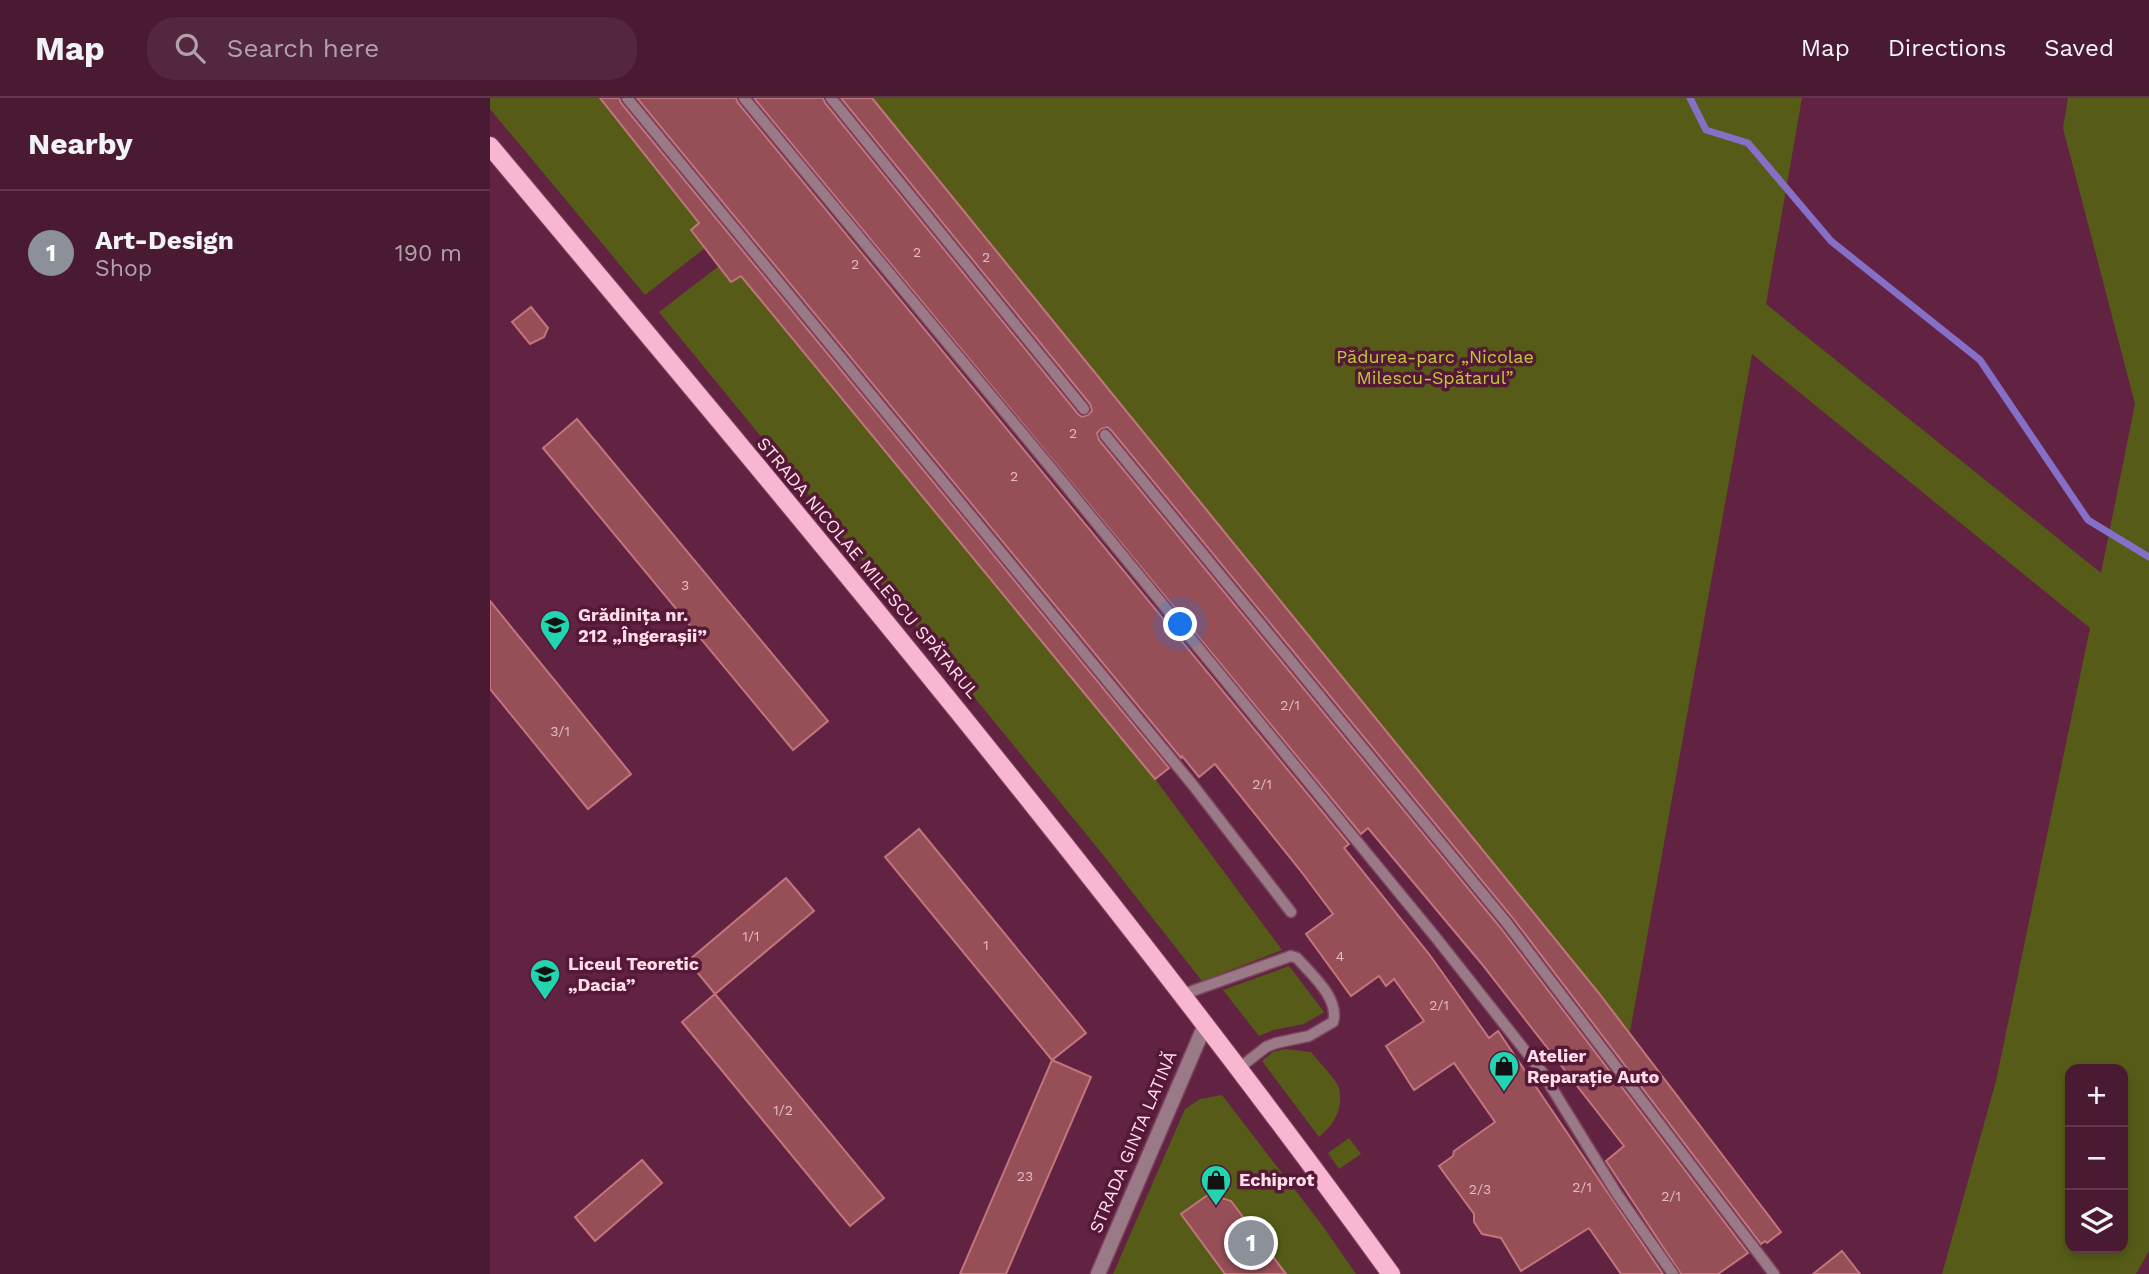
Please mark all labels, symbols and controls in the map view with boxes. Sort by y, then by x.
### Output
search box [147,17,637,80]
text: Map [35,29,105,68]
icon: search [171,29,209,67]
text: Search here [227,33,379,63]
text: Map [1801,34,1850,62]
text: Directions [1888,34,2006,62]
text: Saved [2044,34,2114,62]
text: Nearby [28,126,133,161]
text: Art-Design [95,225,234,255]
text: 1 [46,240,56,267]
text: 190 m [395,240,462,267]
house number: 2 [913,244,921,260]
house number: 2 [982,249,990,265]
text: Shop [95,255,152,282]
house number: 2 [851,256,859,272]
park label: Pădurea-parc „Nicolae Milescu-Spătarul” [1336,346,1534,388]
house number: 2 [1069,425,1077,441]
street label: STRADA NICOLAE MILESCU SPĂTARUL [753,433,984,703]
house number: 2 [1010,468,1018,484]
house number: 3 [681,577,689,593]
place label: Grădinița nr. 212 „Îngerașii” [578,604,707,646]
your location [1163,607,1197,641]
school or university icon: Grădinița nr. 212 „Îngerașii” [538,608,572,652]
house number: 2/1 [1280,697,1300,713]
house number: 3/1 [550,723,570,739]
house number: 2/1 [1252,776,1272,792]
house number: 1/1 [742,928,760,944]
house number: 1 [983,937,989,953]
house number: 4 [1336,948,1344,964]
place label: Liceul Teoretic „Dacia” [568,953,699,995]
school or university icon: Liceul Teoretic „Dacia” [528,957,562,1001]
house number: 2/1 [1429,997,1449,1013]
place label: Atelier Reparație Auto [1527,1045,1659,1087]
street label: STRADA GINTA LATINĂ [1085,1047,1181,1236]
shop icon: Atelier Reparație Auto [1487,1049,1521,1093]
map controls [2065,1064,2128,1253]
button: + [2065,1064,2128,1127]
house number: 1/2 [773,1102,793,1118]
button: − [2065,1127,2128,1190]
shop icon: Echiprot [1199,1163,1233,1207]
house number: 23 [1017,1168,1033,1184]
place label: Echiprot [1239,1169,1314,1190]
house number: 2/1 [1572,1179,1592,1195]
house number: 2/3 [1469,1181,1491,1197]
house number: 2/1 [1661,1188,1681,1204]
button: layers [2065,1190,2128,1253]
pin: 1 [1228,1217,1274,1269]

